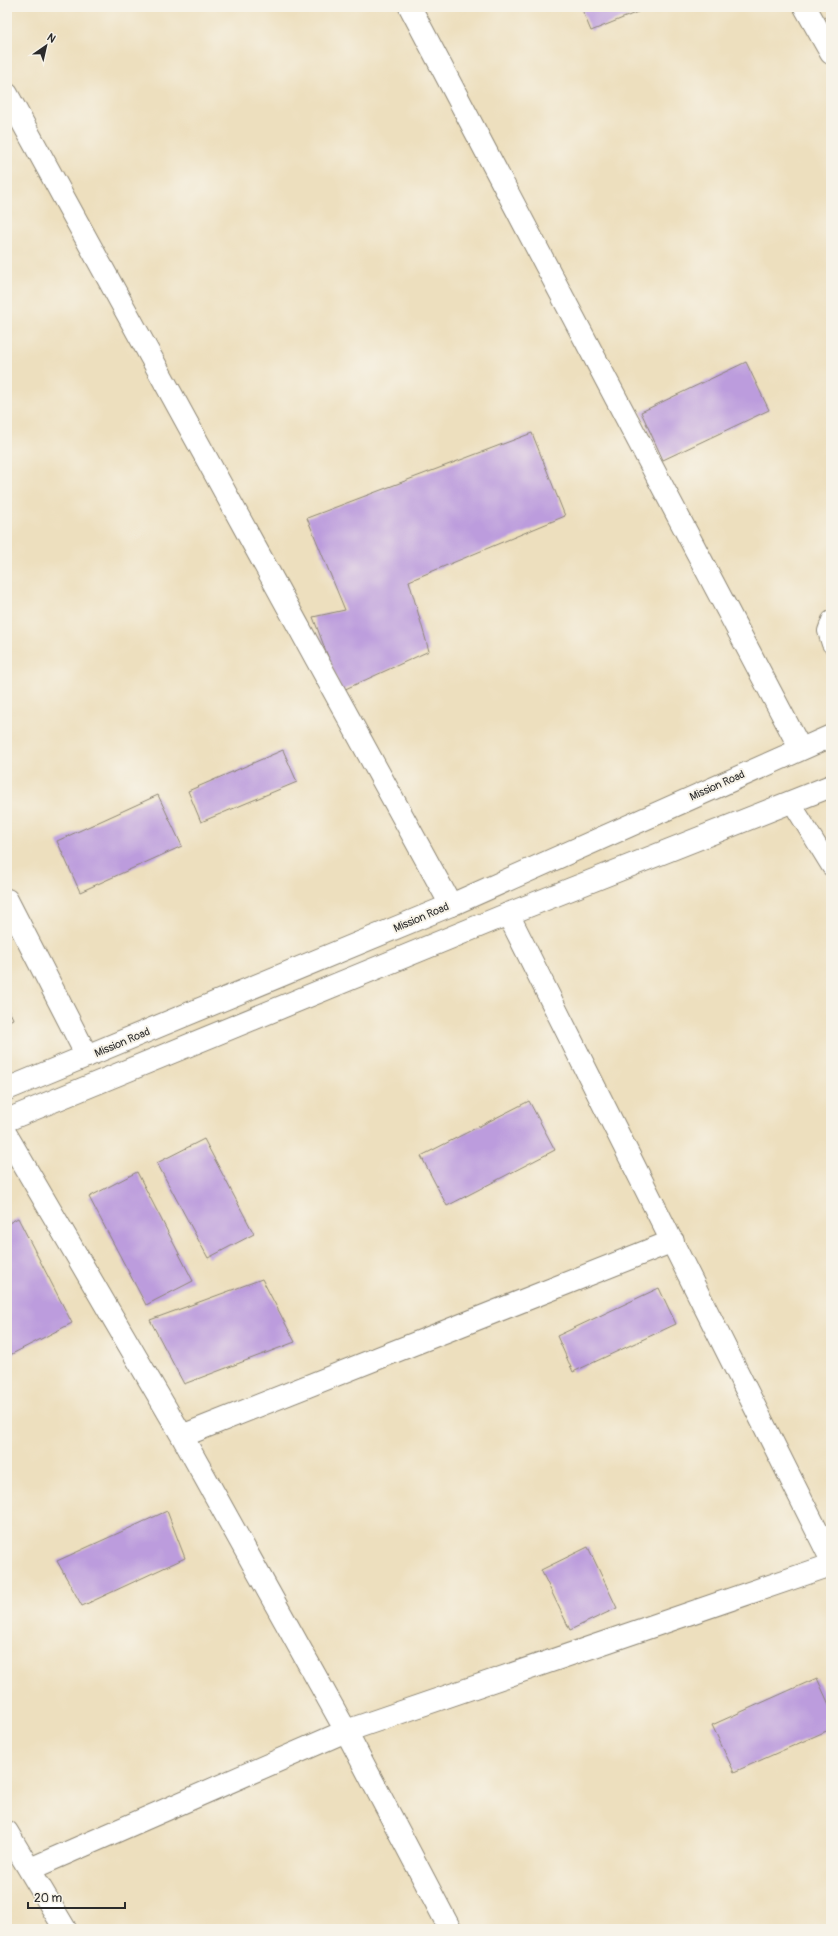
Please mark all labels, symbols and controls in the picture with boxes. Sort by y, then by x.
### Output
north arrow [26,26,66,66]
text: N [45,31,58,46]
street label: Mission Road [688,768,747,803]
street label: Mission Road [392,900,451,935]
street label: Mission Road [93,1025,152,1060]
scale bar [28,1884,125,1910]
text: 20 m [34,1891,63,1906]

